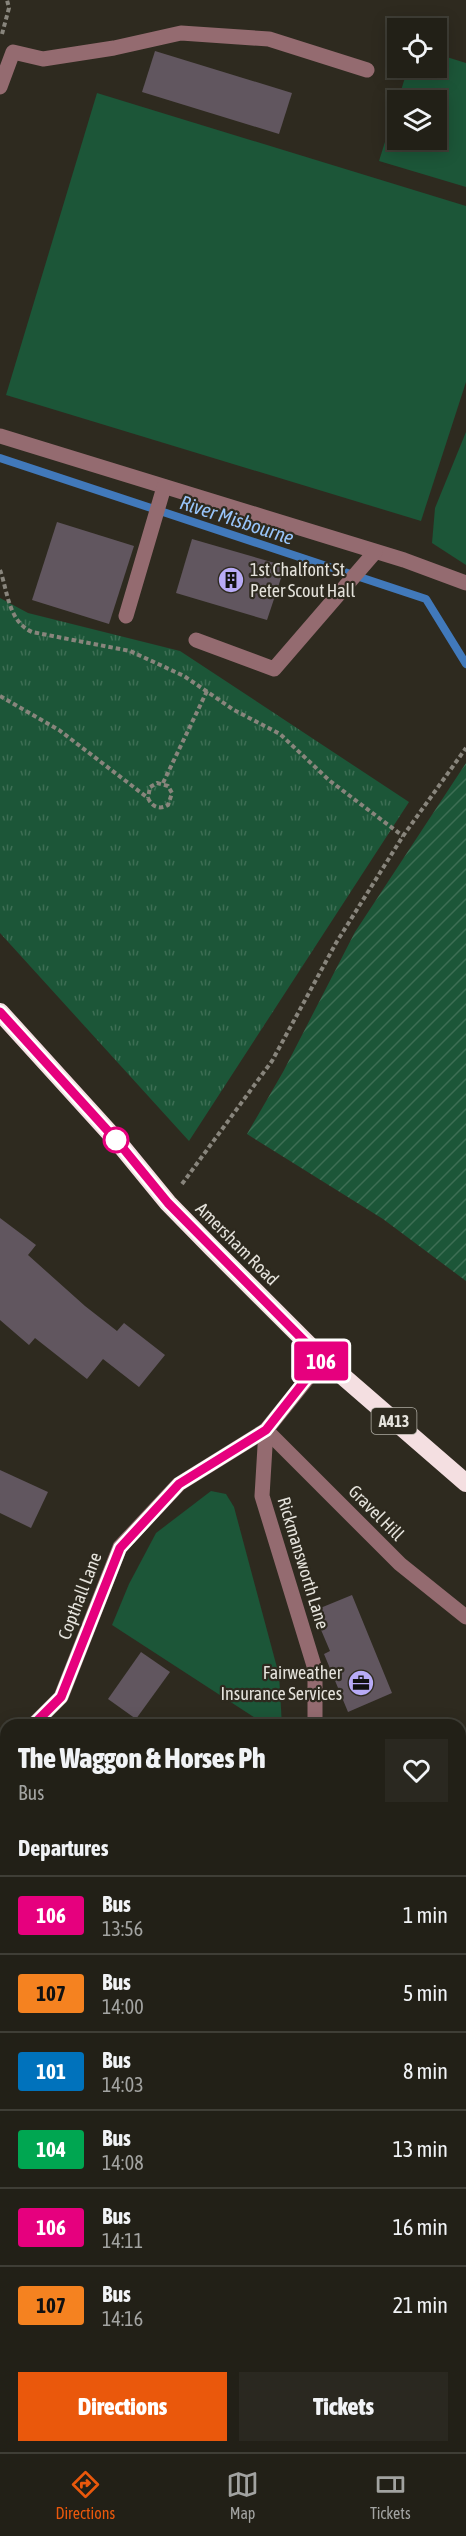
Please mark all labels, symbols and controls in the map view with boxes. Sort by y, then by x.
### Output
map controls [387,18,447,150]
button: locate [387,18,447,78]
button: layers [387,90,447,150]
water label: River Misbourne [177,490,297,549]
place label: 1st Chalfont St Peter Scout Hall [250,559,355,601]
building icon: 1st Chalfont St Peter Scout Hall [216,565,246,595]
unlabelled marker [103,1127,129,1153]
street label: Amersham Road [192,1198,283,1289]
line badge: 106 [286,1342,356,1380]
text: 106 [306,1349,336,1373]
road number: A413 [372,1408,416,1434]
street label: Gravel Hill [344,1481,409,1545]
street label: Rickmansworth Lane [273,1494,334,1631]
street label: Copthall Lane [53,1549,106,1642]
place label: Fairweather Insurance Services [221,1662,343,1704]
office icon: Fairweather Insurance Services [346,1668,376,1698]
button: heart [385,1739,448,1802]
text: The Waggon & Horses Ph [18,1742,266,1774]
text: Bus [18,1781,44,1804]
text: Departures [18,1835,108,1861]
text: Bus [102,1891,131,1917]
text: 1 min [403,1902,448,1928]
text: 106 [36,1903,66,1927]
text: 13:56 [102,1917,143,1940]
text: Bus [102,1969,131,1995]
text: 5 min [403,1980,448,2006]
text: 107 [36,1981,66,2005]
text: 14:00 [102,1995,144,2018]
text: Bus [102,2047,131,2073]
text: 8 min [403,2058,448,2084]
text: 101 [36,2059,66,2083]
text: 14:03 [102,2073,144,2096]
text: Bus [102,2125,131,2151]
text: 13 min [393,2136,448,2162]
text: 104 [36,2137,66,2161]
text: 14:08 [102,2151,144,2174]
text: Bus [102,2203,131,2229]
text: 16 min [393,2214,448,2240]
text: 106 [36,2215,66,2239]
text: 14:11 [102,2229,143,2252]
text: Bus [102,2281,131,2307]
text: 21 min [393,2292,448,2318]
text: 107 [36,2293,66,2317]
text: 14:16 [102,2307,143,2330]
button: Directions [18,2372,227,2441]
button: Tickets [239,2372,448,2441]
tab: Directions [55,2468,115,2522]
tab: Map [226,2468,259,2522]
tab: Tickets [370,2468,411,2522]

